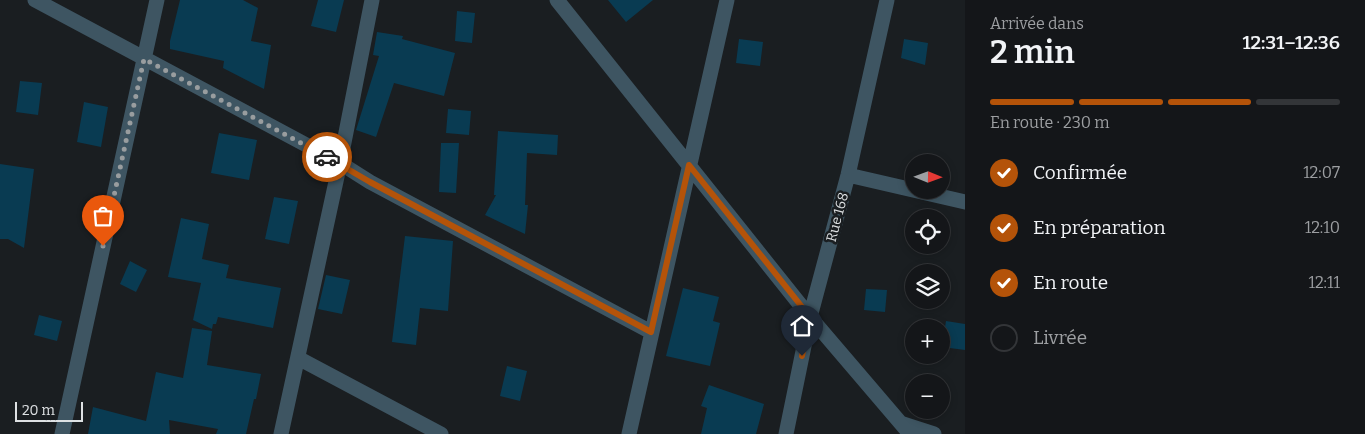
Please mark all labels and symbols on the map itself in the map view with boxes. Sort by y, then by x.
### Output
courier [302,132,352,182]
north arrow [905,154,950,199]
street label: Rue 168 [823,191,852,244]
pin [82,195,124,246]
pin [781,305,823,356]
scale bar [15,399,82,422]

